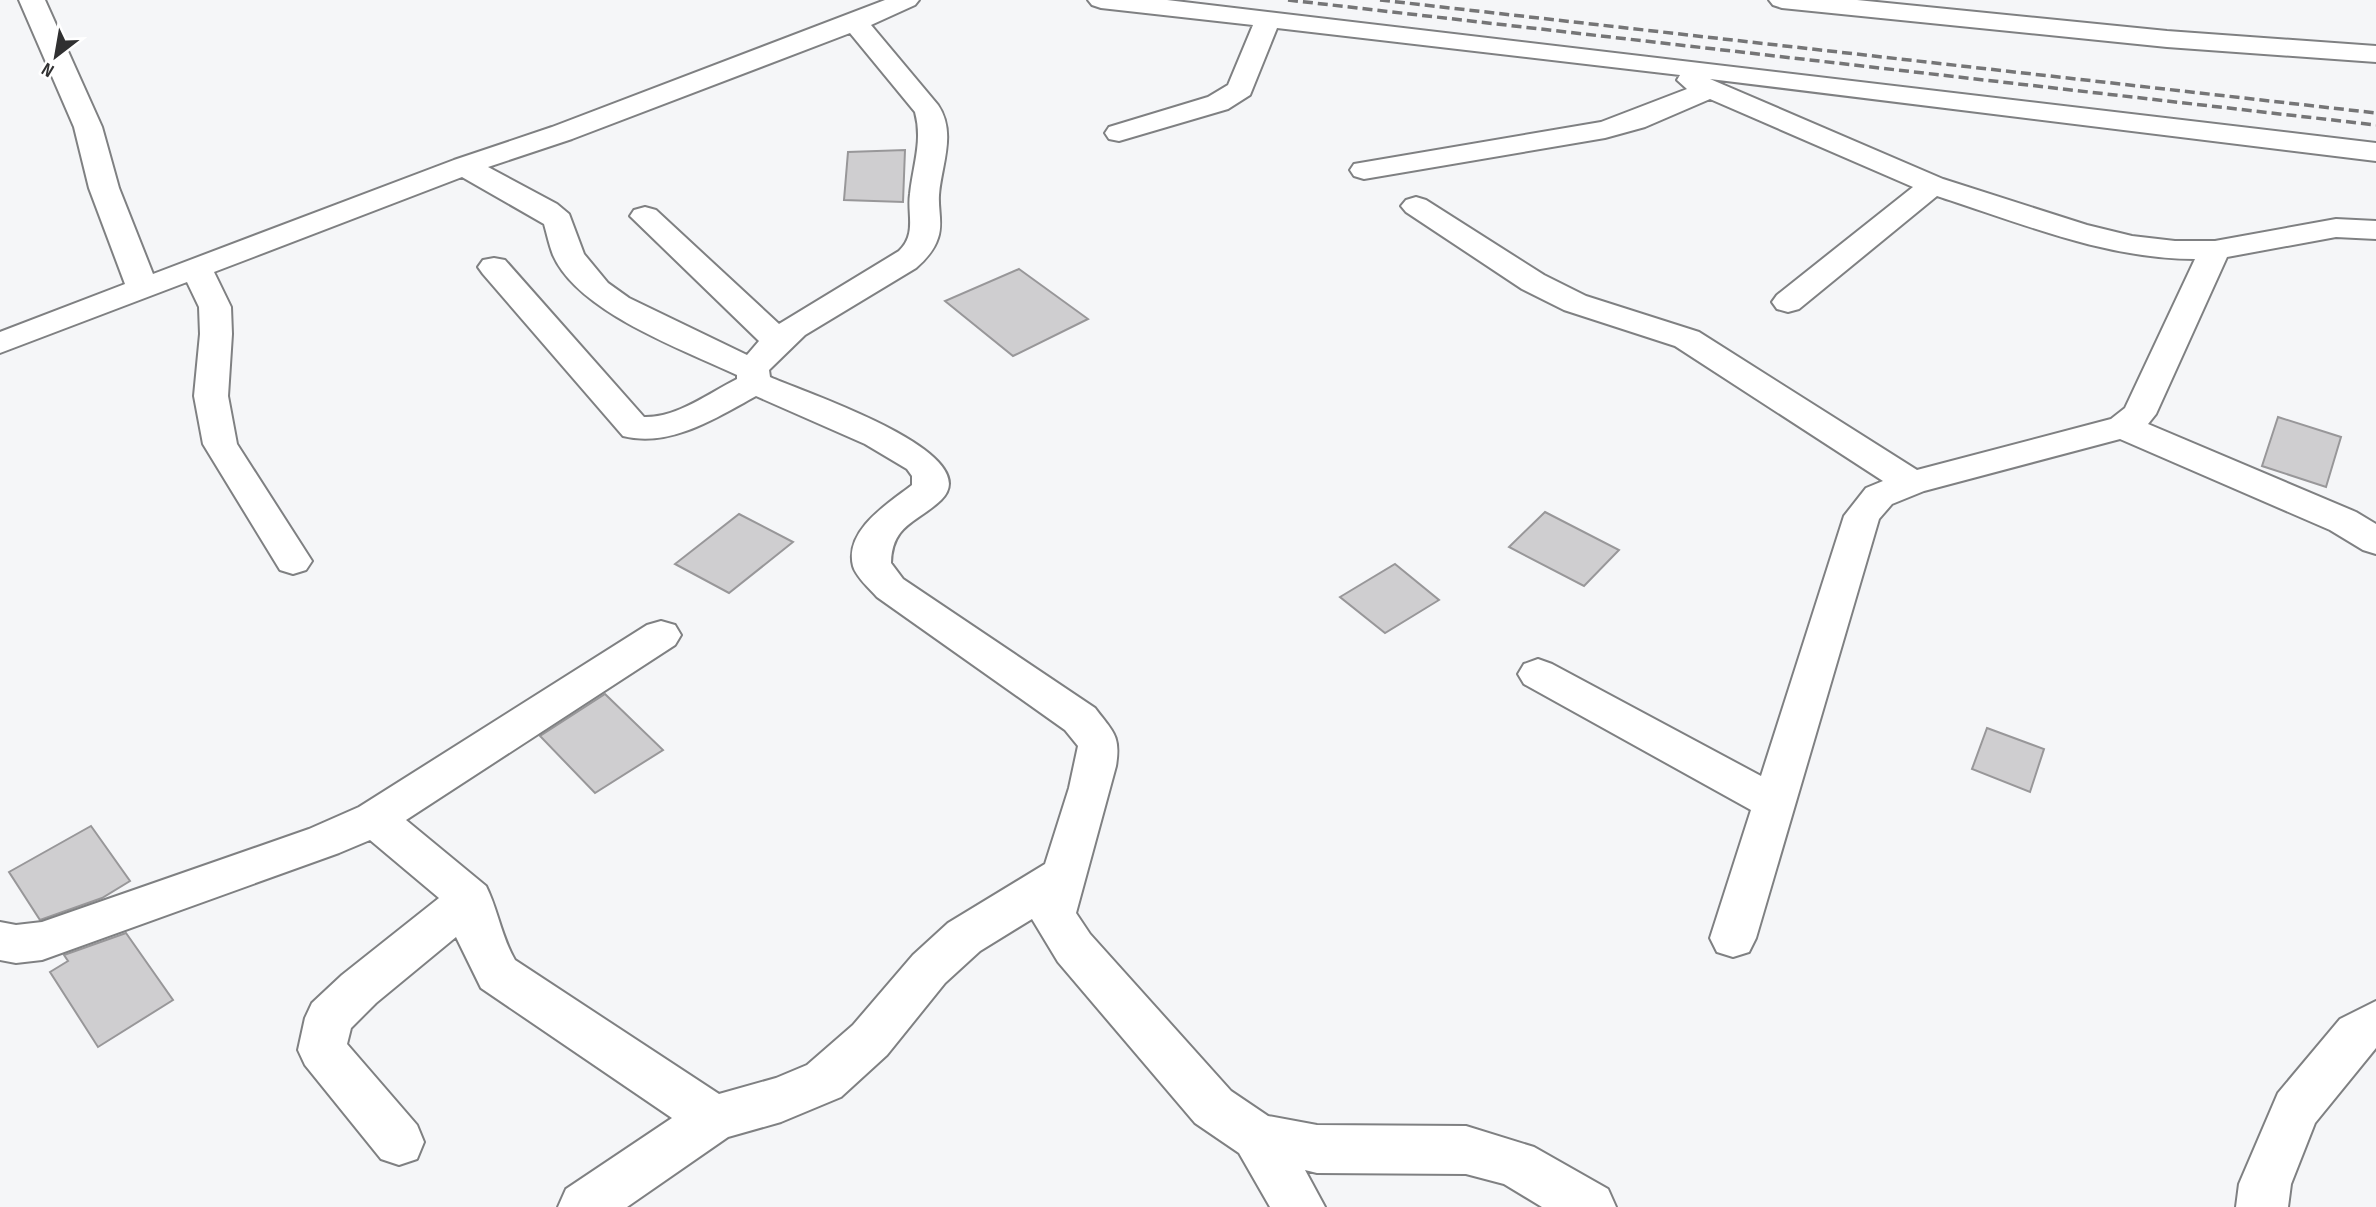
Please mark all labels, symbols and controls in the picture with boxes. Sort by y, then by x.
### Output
north arrow [21,21,91,91]
text: N [38,57,58,82]

